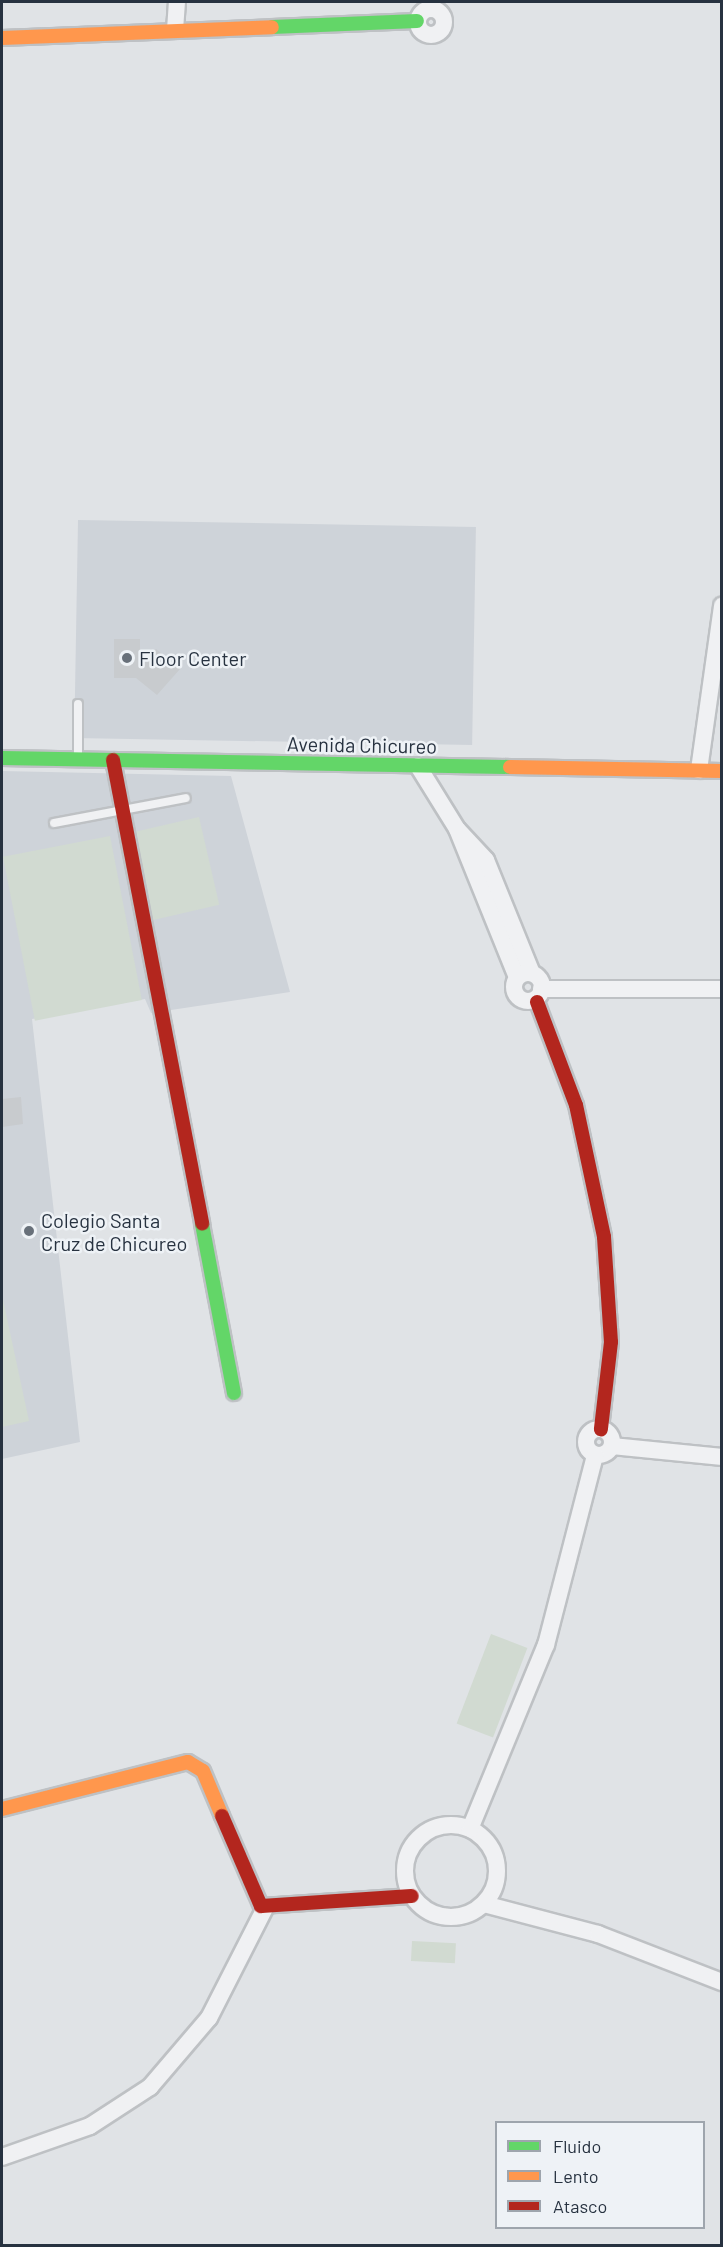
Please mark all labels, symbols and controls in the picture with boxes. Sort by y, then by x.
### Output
place label: Floor Center [139,646,247,670]
marker: Floor Center [120,651,134,665]
street label: Avenida Chicureo [287,732,437,758]
place label: Colegio Santa Cruz de Chicureo [41,1208,187,1255]
marker: Colegio Santa Cruz de Chicureo [22,1224,36,1238]
legend [495,2121,705,2229]
text: Fluido [553,2135,601,2157]
text: Lento [553,2165,599,2187]
text: Atasco [553,2195,607,2217]

